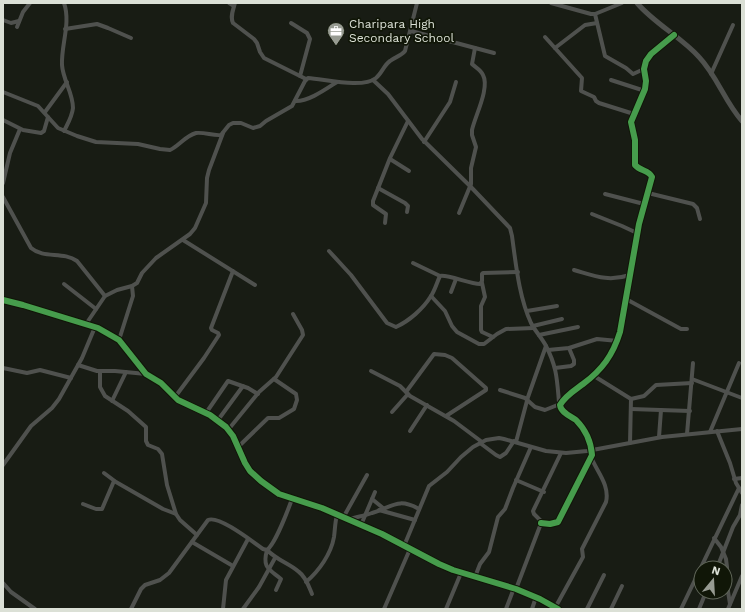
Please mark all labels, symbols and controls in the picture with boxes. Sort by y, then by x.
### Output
place label: Charipara High Secondary School [349,17,454,45]
office icon: Charipara High Secondary School [326,21,346,46]
north arrow [693,560,733,600]
text: N [710,564,722,578]

